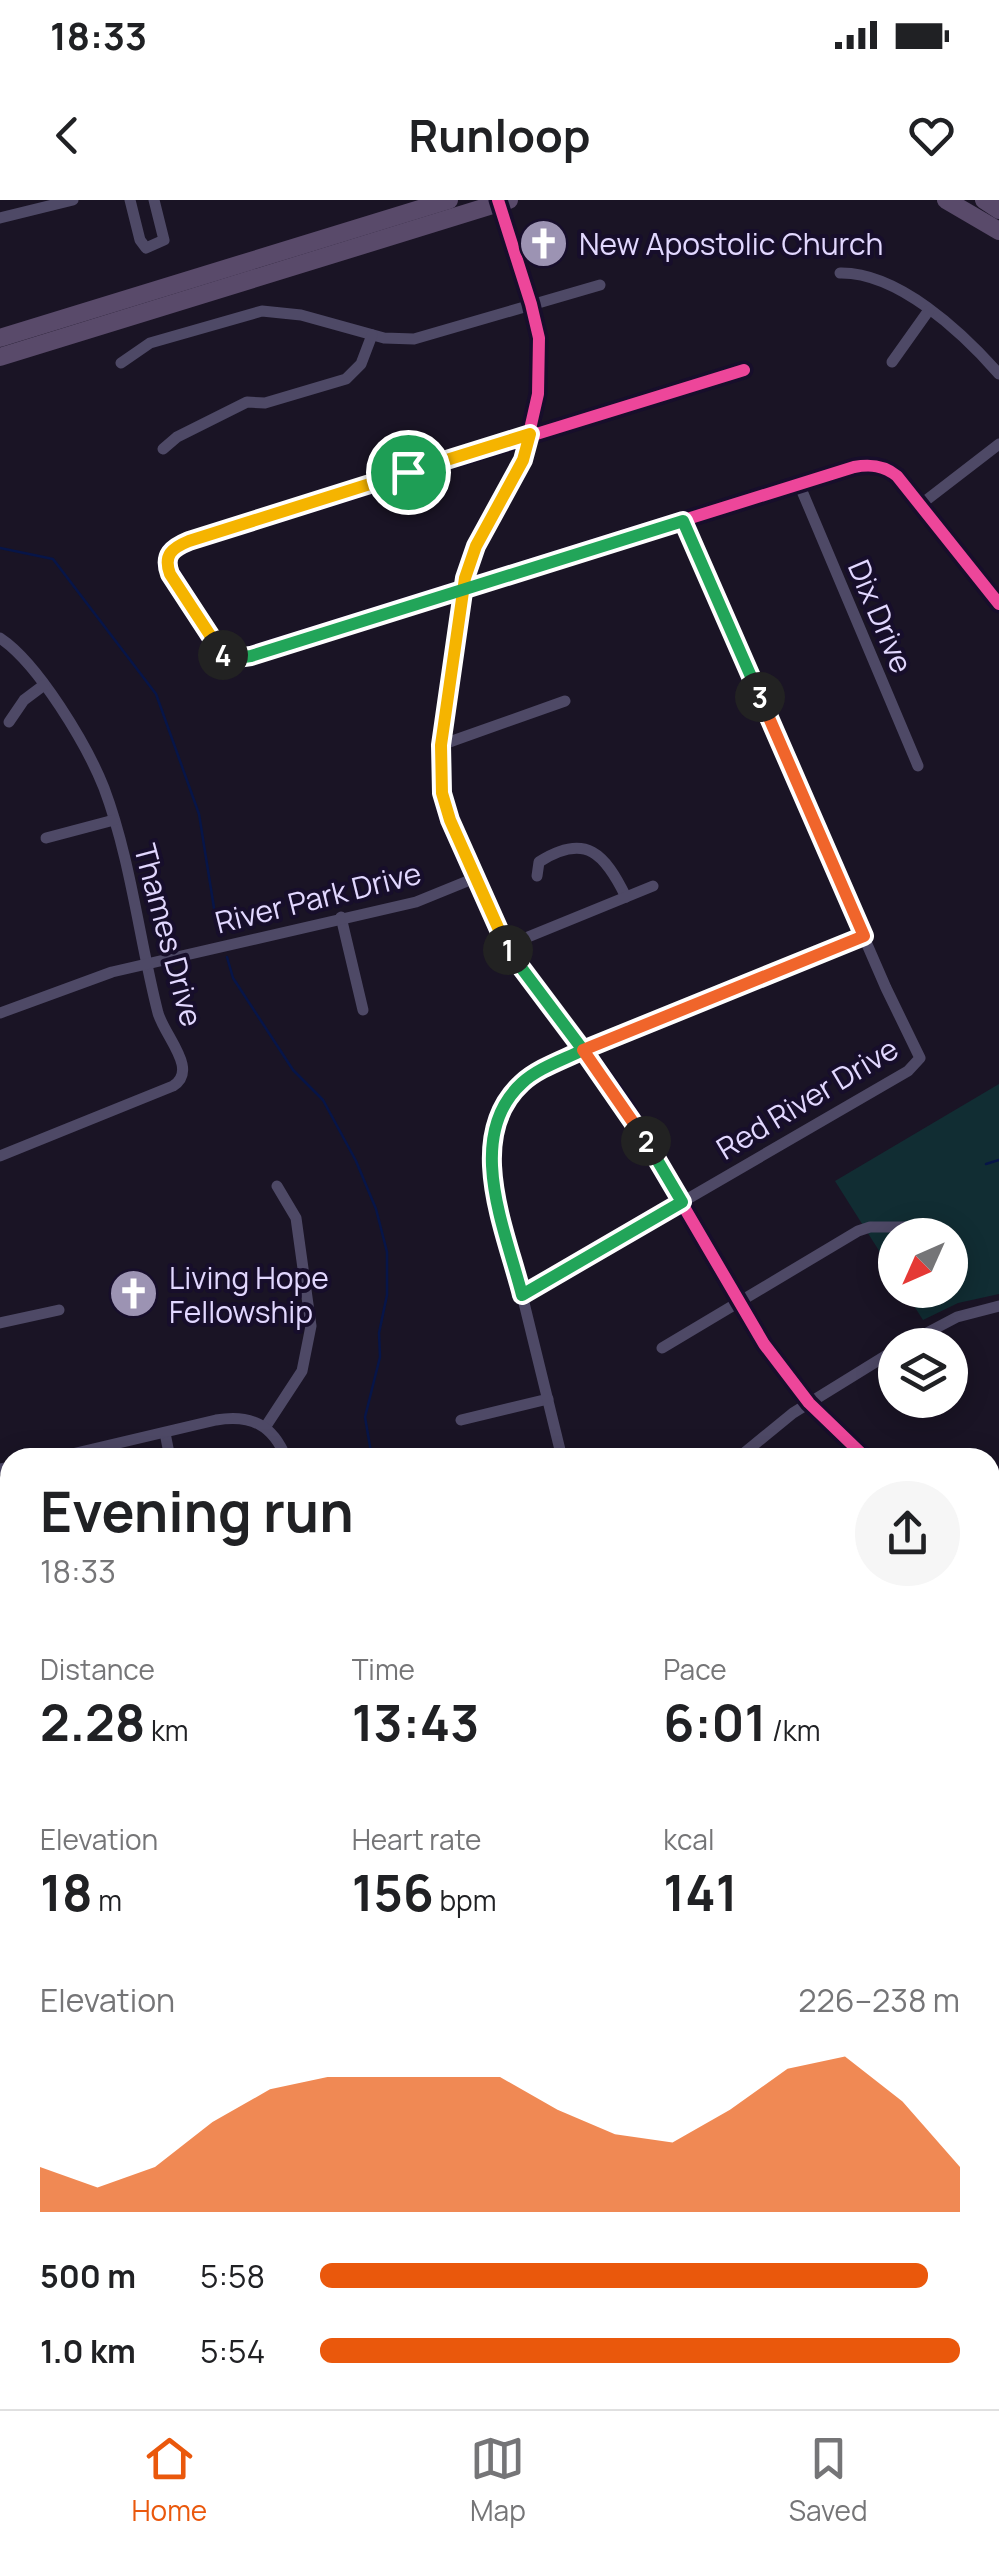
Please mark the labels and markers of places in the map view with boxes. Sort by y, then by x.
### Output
church icon: New Apostolic Church [518,217,570,269]
place label: New Apostolic Church [579,223,883,264]
pin [366,430,451,515]
pin: 4 [198,630,248,680]
pin: 3 [735,672,785,722]
pin: 1 [483,925,533,975]
pin: 2 [621,1116,671,1166]
place label: Living Hope Fellowship [169,1257,329,1332]
church icon: Living Hope Fellowship [108,1268,160,1320]

